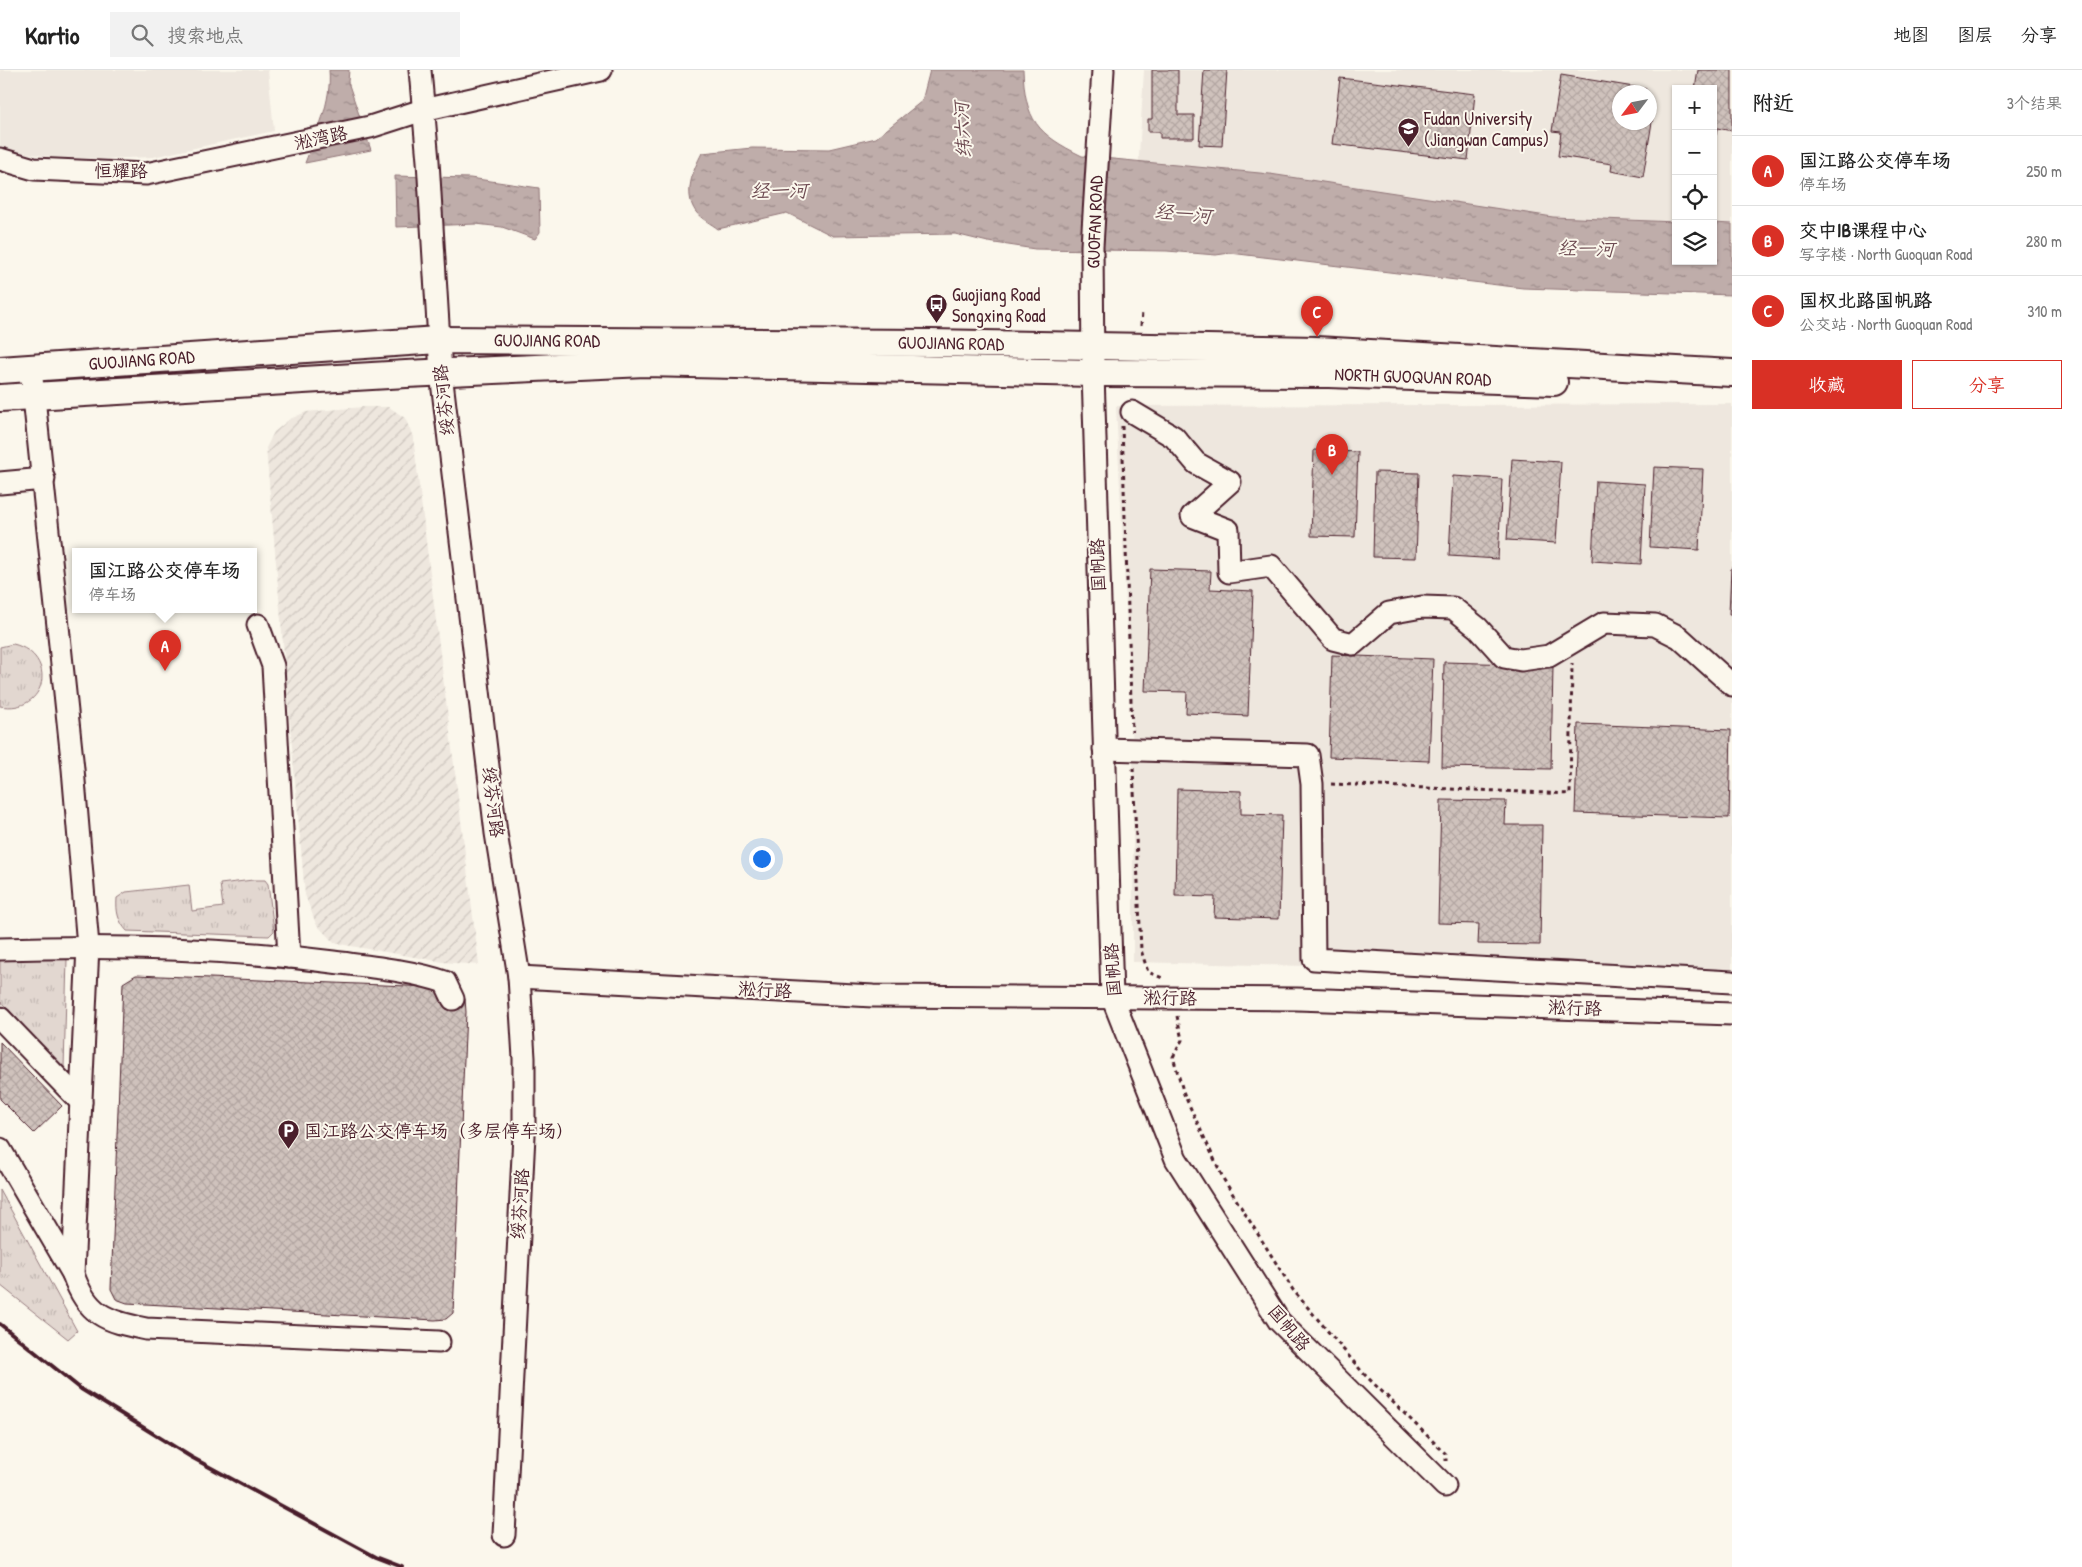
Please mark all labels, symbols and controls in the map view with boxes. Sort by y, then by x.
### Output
search box [110,12,460,57]
text: Kartio [25,19,80,51]
icon: search [128,21,156,49]
text: 搜索地点 [168,22,244,48]
text: 地图 [1893,22,1929,47]
text: 图层 [1957,22,1993,47]
text: 分享 [2021,22,2057,47]
north arrow [1612,85,1657,130]
map controls [1672,85,1717,265]
button: + [1672,85,1717,130]
text: 附近 [1752,88,1794,117]
text: 3个结果 [2007,92,2062,114]
water label: 纬六河 [947,98,976,159]
place label: Fudan University (Jiangwan Campus) [1423,106,1549,152]
school or university icon: Fudan University (Jiangwan Campus) [1396,117,1420,148]
street label: 淞湾路 [292,120,350,155]
button: − [1672,130,1717,175]
text: 国江路公交停车场 [1799,147,1951,173]
street label: 恒耀路 [94,158,148,183]
text: A [1764,160,1772,182]
text: 250 m [2026,160,2062,182]
text: 停车场 [1799,173,1847,195]
street label: GUOFAN ROAD [1080,174,1109,269]
button: locate [1672,175,1717,220]
water label: 经一河 [750,177,810,203]
water label: 经一河 [1153,197,1216,229]
text: 交中IB课程中心 [1799,217,1927,243]
button: layers [1672,220,1717,265]
text: B [1764,230,1772,252]
text: 280 m [2026,230,2062,252]
water label: 经一河 [1557,234,1618,262]
text: 写字楼 · North Guoquan Road [1799,243,1972,265]
place label: Guojiang Road Songxing Road [952,282,1046,328]
text: 国权北路国帆路 [1799,287,1932,313]
bus stop icon: Guojiang Road Songxing Road [924,293,948,324]
pin: C [1301,296,1333,337]
text: C [1764,300,1772,322]
text: 310 m [2027,300,2062,322]
text: 公交站 · North Guoquan Road [1799,313,1972,335]
street label: GUOJIANG ROAD [494,327,601,353]
street label: GUOJIANG ROAD [898,330,1005,356]
street label: GUOJIANG ROAD [88,344,196,376]
button: 收藏 [1752,360,1902,409]
button: 分享 [1912,360,2062,409]
street label: NORTH GUOQUAN ROAD [1334,361,1492,392]
street label: 绥芬河路 [427,363,460,437]
pin: B [1316,434,1348,475]
street label: 国帆路 [1084,538,1111,592]
popup [72,548,257,613]
text: 国江路公交停车场 [88,557,241,583]
text: 停车场 [88,583,137,605]
pin: A [149,630,181,671]
street label: 绥芬河路 [477,765,510,839]
your location [749,846,775,872]
street label: 国帆路 [1098,942,1127,998]
street label: 淞行路 [737,976,793,1003]
street label: 淞行路 [1143,985,1197,1010]
street label: 淞行路 [1548,994,1602,1021]
place label: 国江路公交停车场（多层停车场） [304,1118,574,1143]
parking icon: 国江路公交停车场（多层停车场） [276,1119,300,1150]
street label: 绥芬河路 [505,1167,534,1241]
street label: 国帆路 [1262,1299,1316,1356]

